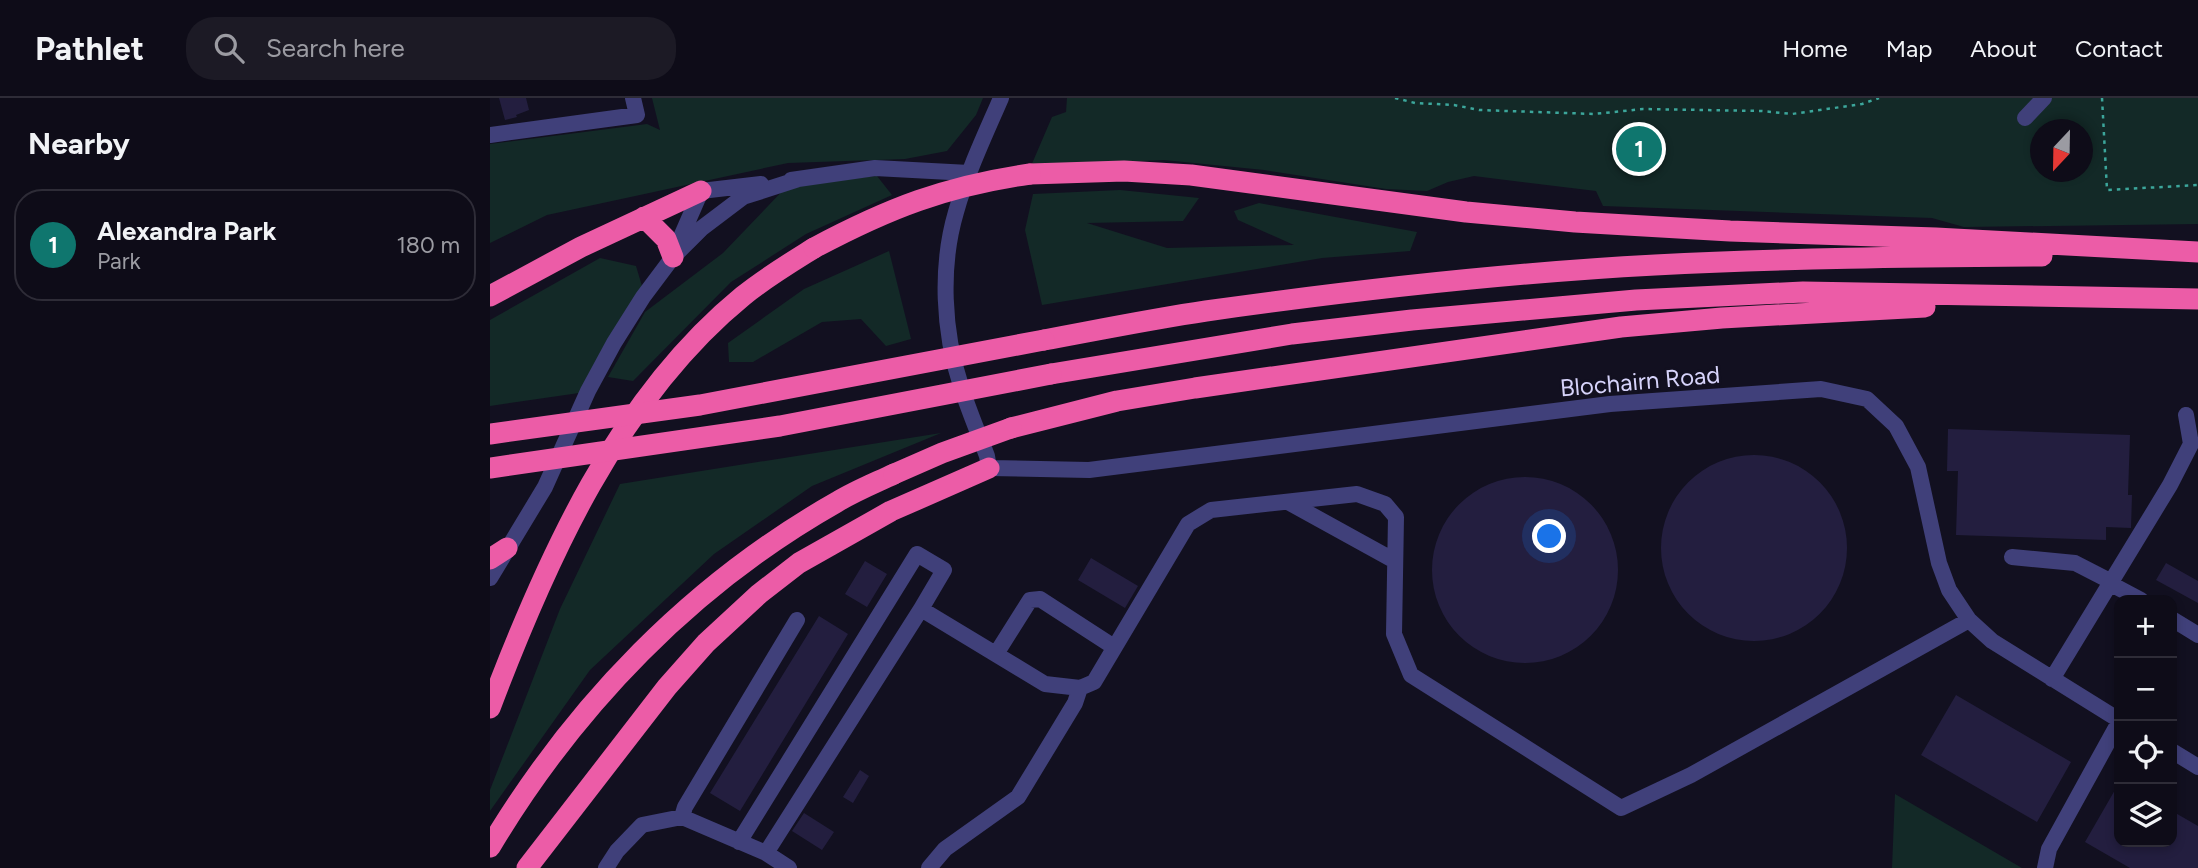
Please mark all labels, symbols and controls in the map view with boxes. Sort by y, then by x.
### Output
search box [186,17,676,80]
text: Pathlet [35,29,144,68]
icon: search [210,29,248,67]
text: Search here [266,32,405,64]
text: Home [1782,34,1848,63]
text: Map [1886,34,1932,63]
text: About [1970,34,2037,63]
text: Contact [2075,34,2163,63]
north arrow [2030,119,2093,182]
pin: 1 [1616,123,1662,175]
text: Nearby [28,125,130,162]
text: Alexandra Park [97,215,276,247]
text: 1 [48,231,58,259]
text: 180 m [396,231,460,259]
text: Park [97,247,141,275]
street label: Blochairn Road [1559,360,1721,402]
your location [1532,519,1566,553]
map controls [2114,595,2177,847]
button: + [2114,595,2177,658]
button: − [2114,658,2177,721]
button: locate [2114,721,2177,784]
button: layers [2114,784,2177,847]

